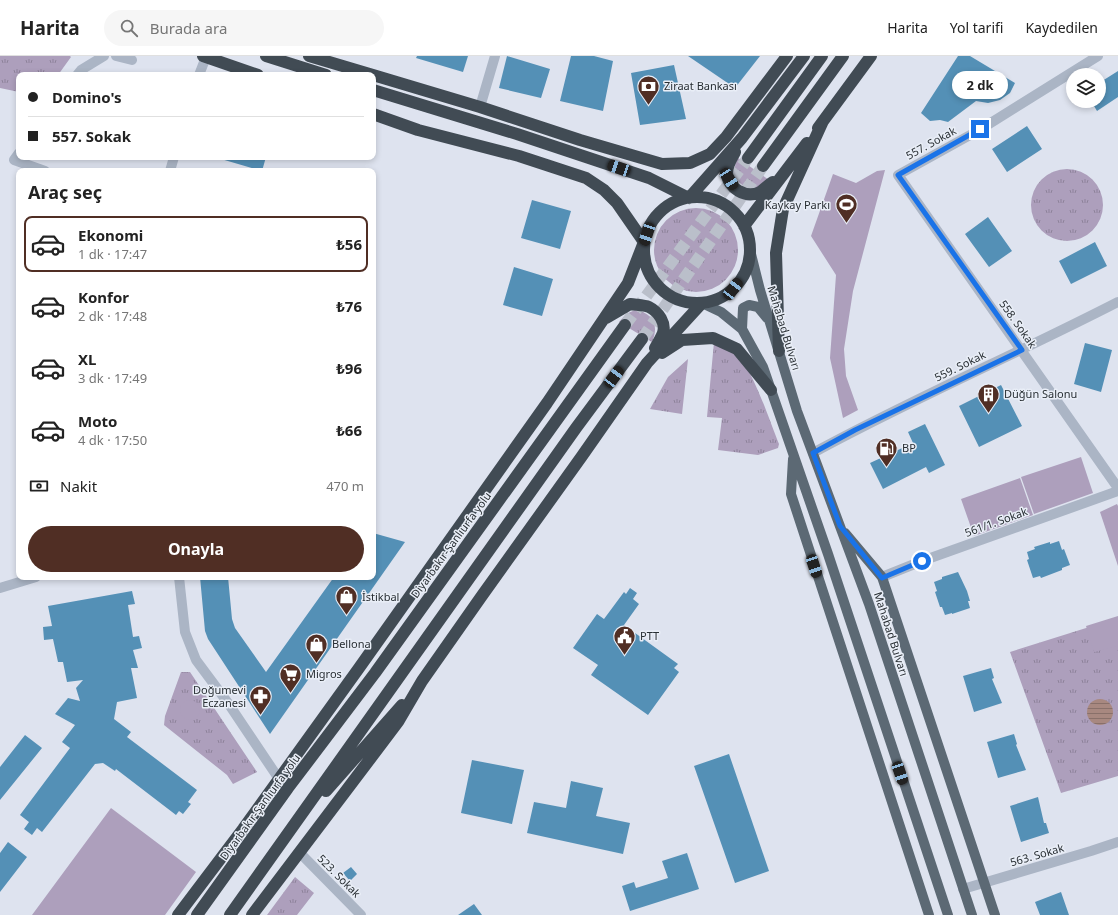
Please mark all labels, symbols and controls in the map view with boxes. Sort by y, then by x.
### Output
search box [104,10,384,46]
text: Harita [20,15,80,41]
icon: search [118,17,140,39]
text: Burada ara [150,18,227,38]
text: Harita [887,18,928,37]
text: Yol tarifi [950,18,1003,37]
text: Kaydedilen [1025,18,1098,37]
map controls [1066,68,1106,108]
button: layers [1066,68,1106,108]
callout: 2 dk [952,71,1008,99]
bank icon: Ziraat Bankası [636,73,662,106]
text: 2 dk [966,76,994,94]
place label: Ziraat Bankası [664,78,737,93]
text: Domino's [52,87,122,107]
route end [971,120,989,138]
street label: 557. Sokak [903,123,959,163]
text: 557. Sokak [52,126,131,146]
car [606,158,632,178]
car [717,166,741,192]
text: Araç seç [28,180,102,204]
sports icon: Kaykay Parkı [833,192,859,225]
place label: Kaykay Parkı [765,197,830,212]
car [638,221,656,247]
text: Ekonomi [78,225,143,245]
icon: car [30,226,66,262]
text: ₺56 [336,234,362,254]
text: 1 dk · 17:47 [78,245,147,263]
car [721,276,745,302]
street label: Mahabad Bulvarı [764,284,804,372]
text: Konfor [78,287,129,307]
icon: car [30,288,66,324]
text: ₺76 [336,296,362,316]
street label: 558. Sokak [996,297,1040,351]
text: 2 dk · 17:48 [78,307,147,325]
street label: 559. Sokak [932,347,988,384]
text: XL [78,349,96,369]
icon: car [30,350,66,386]
text: ₺96 [336,358,362,378]
car [602,364,626,390]
text: 3 dk · 17:49 [78,369,147,387]
building icon: Düğün Salonu [976,381,1002,414]
place label: Düğün Salonu [1004,386,1077,401]
text: Moto [78,411,117,431]
icon: car [30,412,66,448]
text: ₺66 [336,420,362,440]
text: 4 dk · 17:50 [78,431,147,449]
fuel station icon: BP [873,435,899,468]
place label: BP [902,440,916,455]
icon: cash [28,475,50,497]
text: Nakit [60,476,97,496]
text: 470 m [326,477,364,495]
street label: Diyarbakır-Şanlıurfa yolu [407,489,494,601]
street label: 561/1. Sokak [962,503,1029,540]
button: Onayla [28,526,364,572]
route start [913,552,931,570]
car [805,553,823,579]
shop icon: İstikbal [333,584,359,617]
place label: İstikbal [362,589,399,604]
street label: Mahabad Bulvarı [871,590,912,678]
public building icon: PTT [612,623,638,656]
place label: PTT [640,628,659,643]
shop icon: Bellona [303,631,329,664]
place label: Bellona [332,636,371,651]
supermarket icon: Migros [278,661,304,694]
place label: Migros [306,666,342,681]
place label: Doğumevi Eczanesi [193,682,246,710]
pharmacy icon: Doğumevi Eczanesi [248,683,274,716]
street label: Diyarbakır-Şanlıurfa yolu [216,751,303,863]
car [890,760,910,786]
street label: 563. Sokak [1008,840,1066,869]
street label: 523. Sokak [314,851,364,901]

